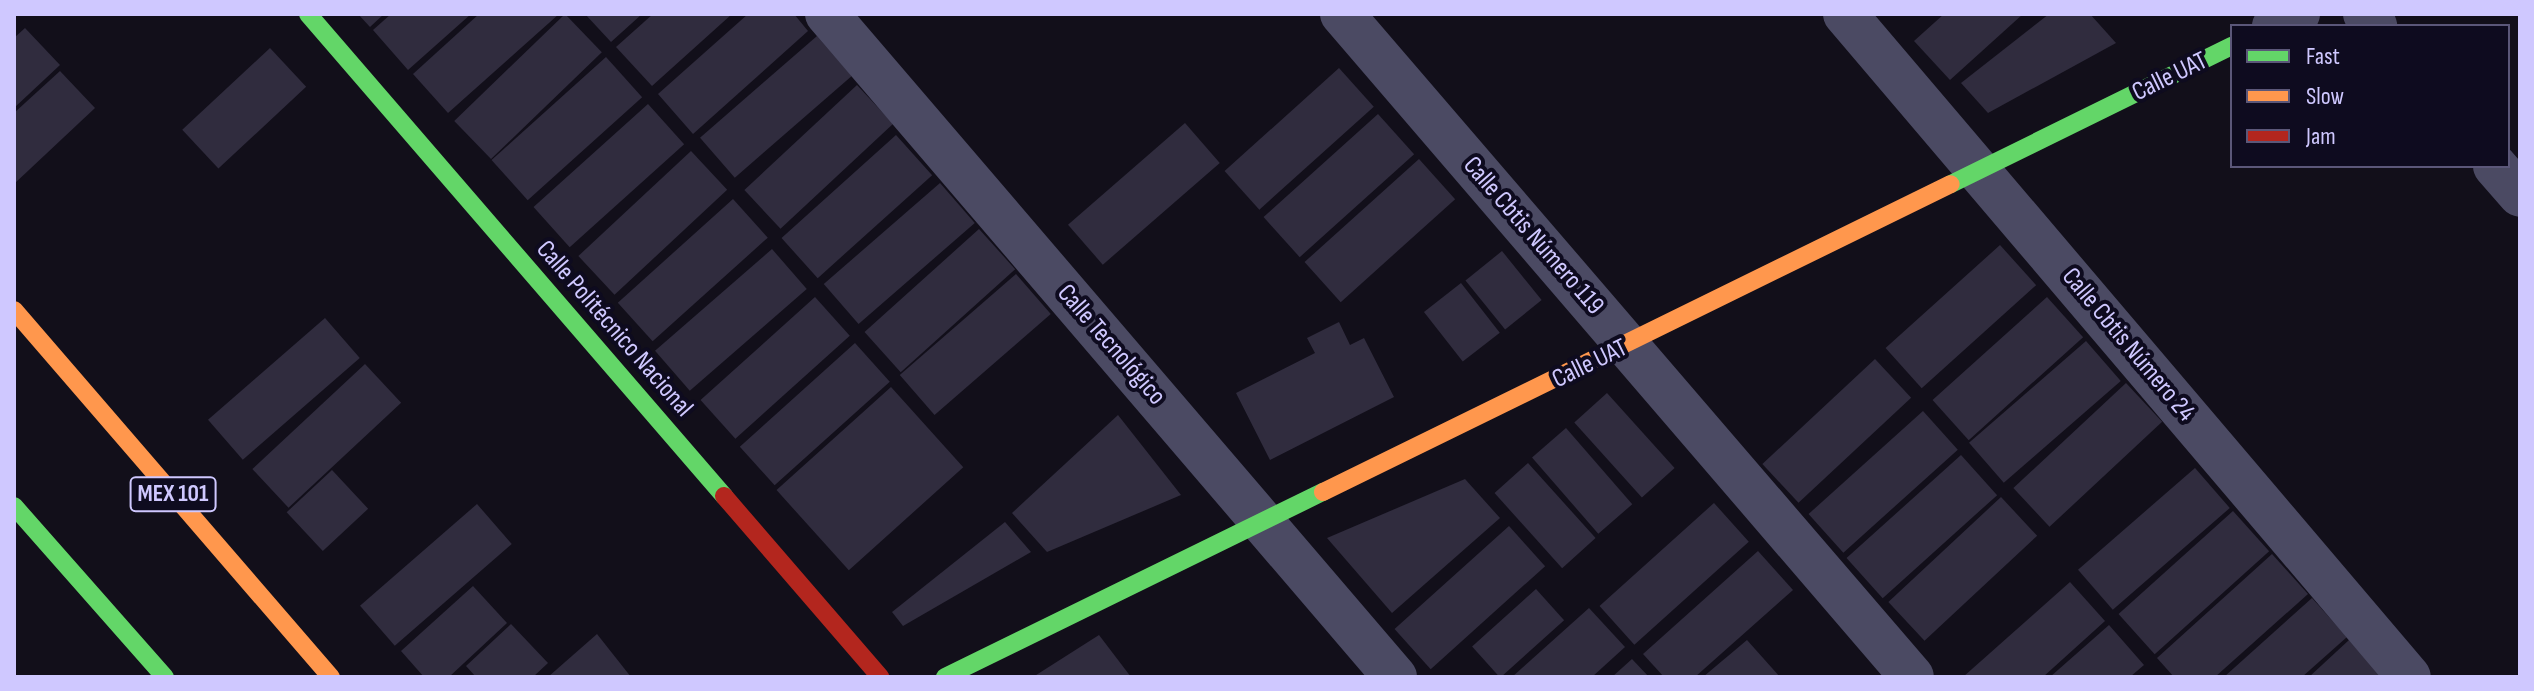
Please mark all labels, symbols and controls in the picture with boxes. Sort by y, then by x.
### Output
legend [2230,24,2510,168]
text: Fast [2306,42,2340,71]
street label: Calle UAT [2127,46,2213,108]
text: Slow [2306,82,2344,111]
text: Jam [2306,122,2336,151]
street label: Calle Cbtis Número 119 [1456,151,1610,321]
street label: Calle Politécnico Nacional [529,235,699,423]
street label: Calle Cbtis Número 24 [2055,262,2201,428]
street label: Calle Tecnológico [1050,278,1172,412]
street label: Calle UAT [1547,333,1633,395]
road number: MEX 101 [129,474,217,514]

